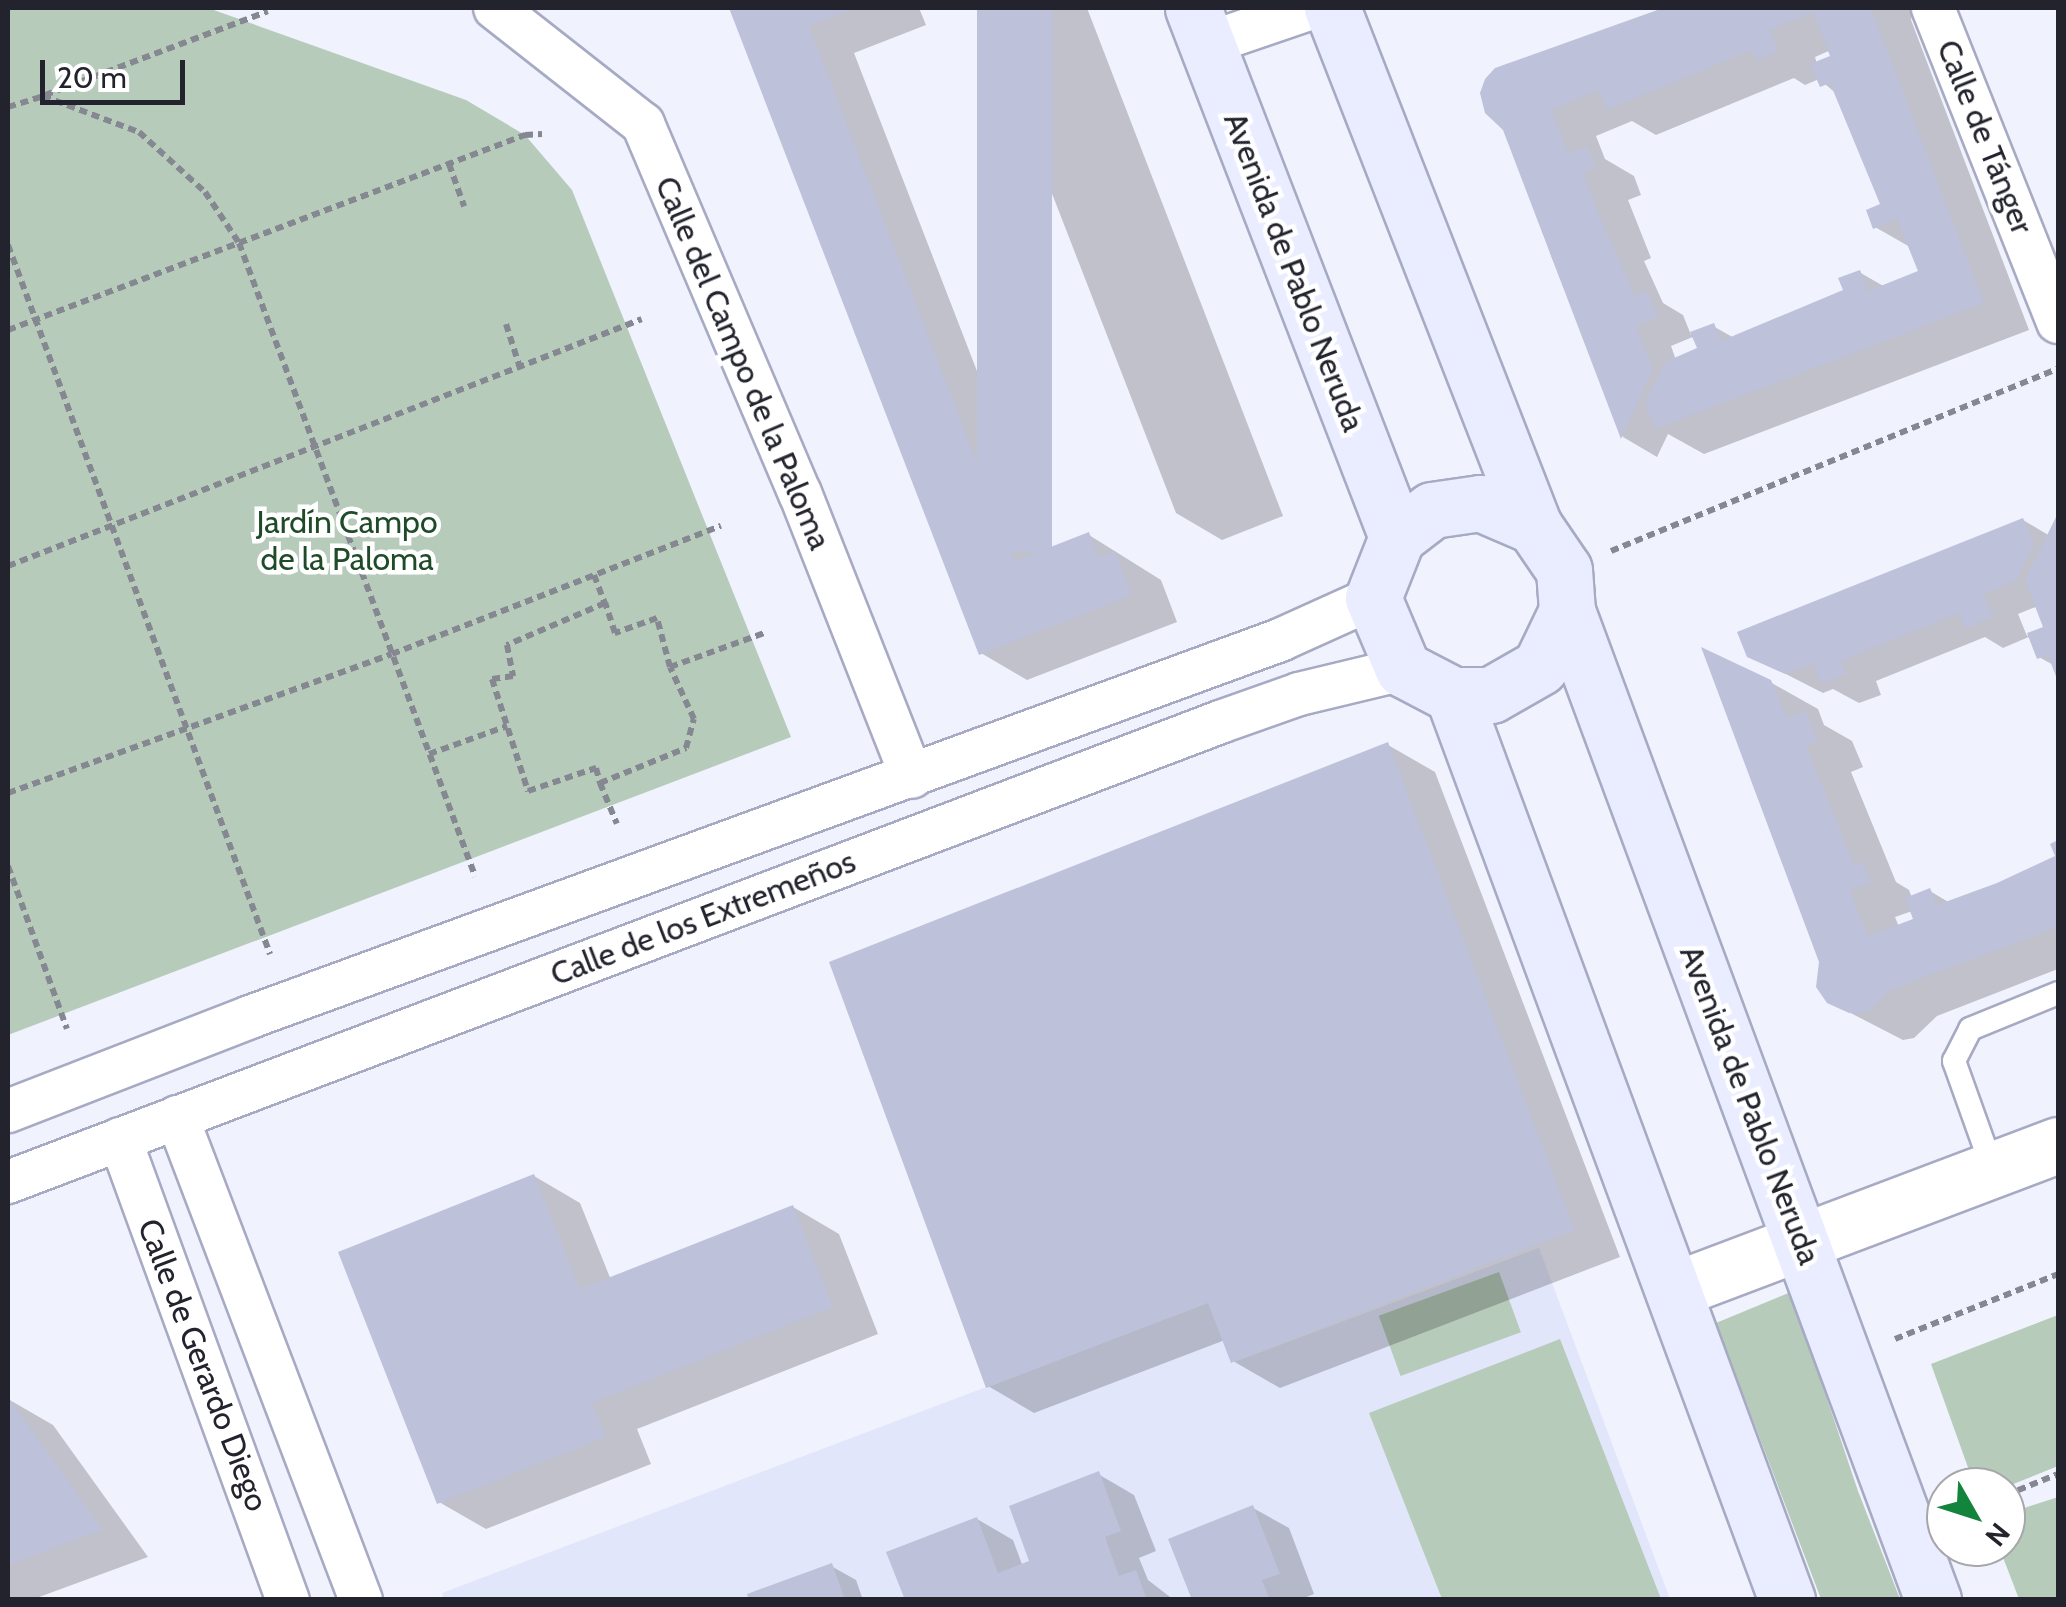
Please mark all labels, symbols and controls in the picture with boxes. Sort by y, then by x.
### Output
street label: Calle de Tánger [1929,34,2041,240]
scale bar [45,40,190,102]
text: 20 m [57,59,127,96]
street label: Avenida de Pablo Neruda [1215,107,1373,437]
street label: Calle del Campo de la Paloma [647,171,839,555]
park label: Jardín Campo de la Paloma [256,504,438,579]
street label: Calle de los Extremeños [545,842,861,994]
street label: Avenida de Pablo Neruda [1671,940,1829,1270]
street label: Calle de Gerardo Diego [130,1213,276,1517]
north arrow [1926,1467,2026,1567]
text: N [1978,1516,2017,1553]

